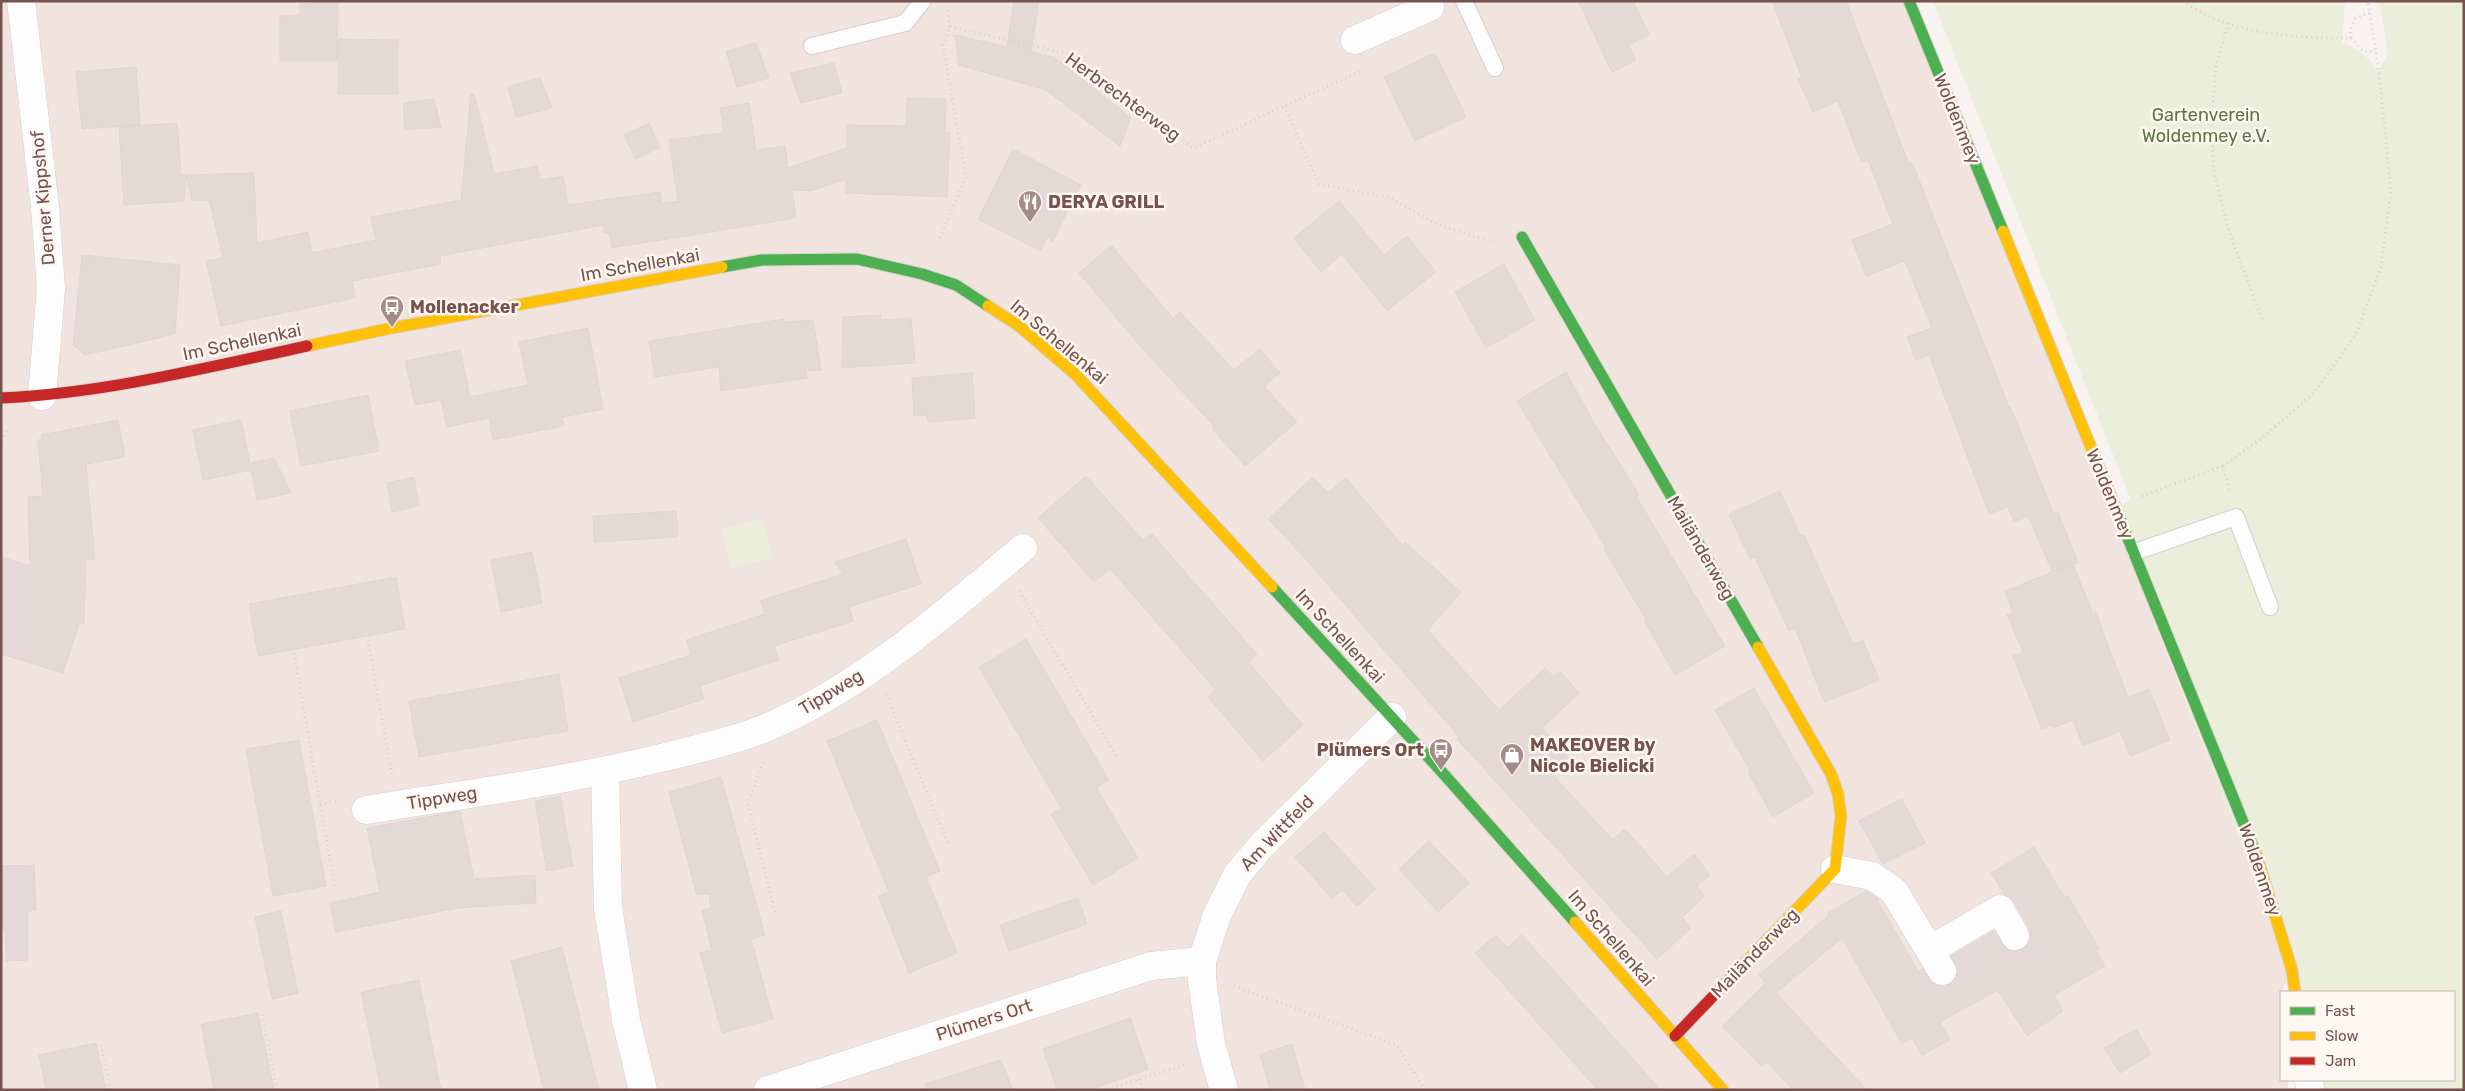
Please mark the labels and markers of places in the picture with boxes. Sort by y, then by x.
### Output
restaurant icon: DERYA GRILL [1017,189,1043,223]
place label: DERYA GRILL [1048,191,1164,213]
bus stop icon: Mollenacker [379,294,405,328]
place label: Mollenacker [410,296,519,318]
place label: MAKEOVER by Nicole Bielicki [1530,734,1656,777]
bus stop icon: Plümers Ort [1428,737,1454,771]
place label: Plümers Ort [1317,739,1424,761]
shop icon: MAKEOVER by Nicole Bielicki [1499,742,1525,776]

